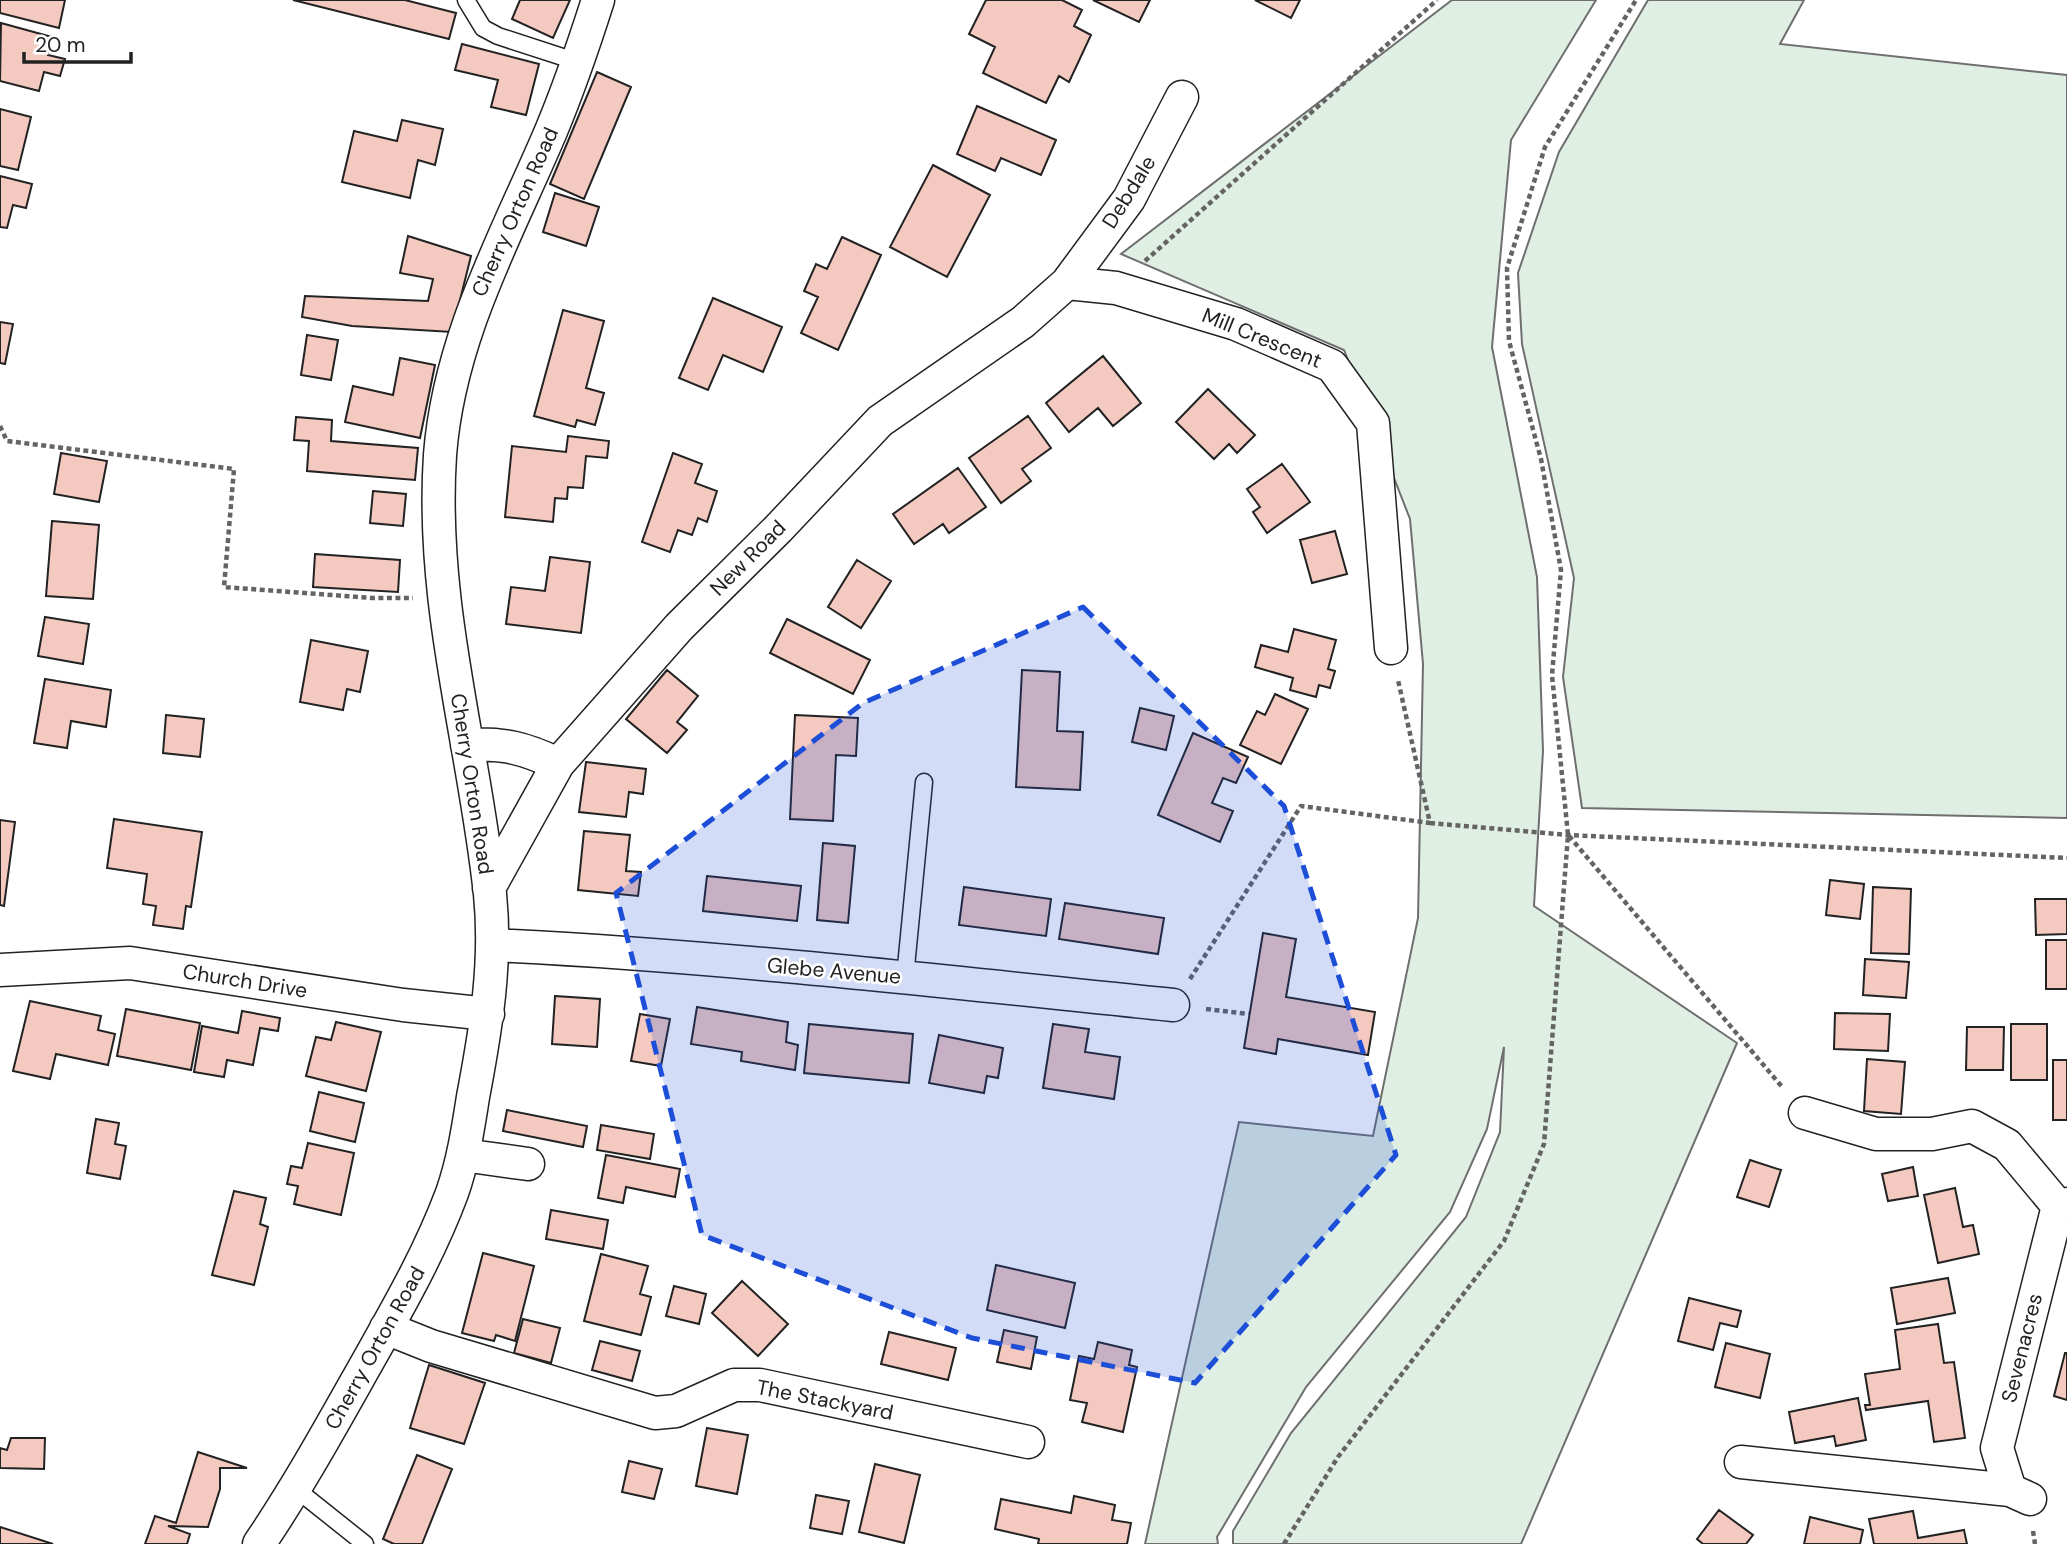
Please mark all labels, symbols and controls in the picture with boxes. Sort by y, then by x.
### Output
scale bar [24,21,131,65]
text: 20 m [35,31,86,59]
street label: Cherry Orton Road [465,123,565,301]
street label: Debdale [1096,150,1162,234]
street label: Mill Crescent [1198,301,1326,375]
street label: New Road [704,514,792,602]
street label: Cherry Orton Road [444,692,500,876]
street label: Glebe Avenue [766,951,902,991]
street label: Church Drive [181,957,309,1005]
street label: Cherry Orton Road [318,1261,432,1435]
street label: Sevenacres [1995,1291,2049,1405]
street label: The Stackyard [754,1373,896,1427]

